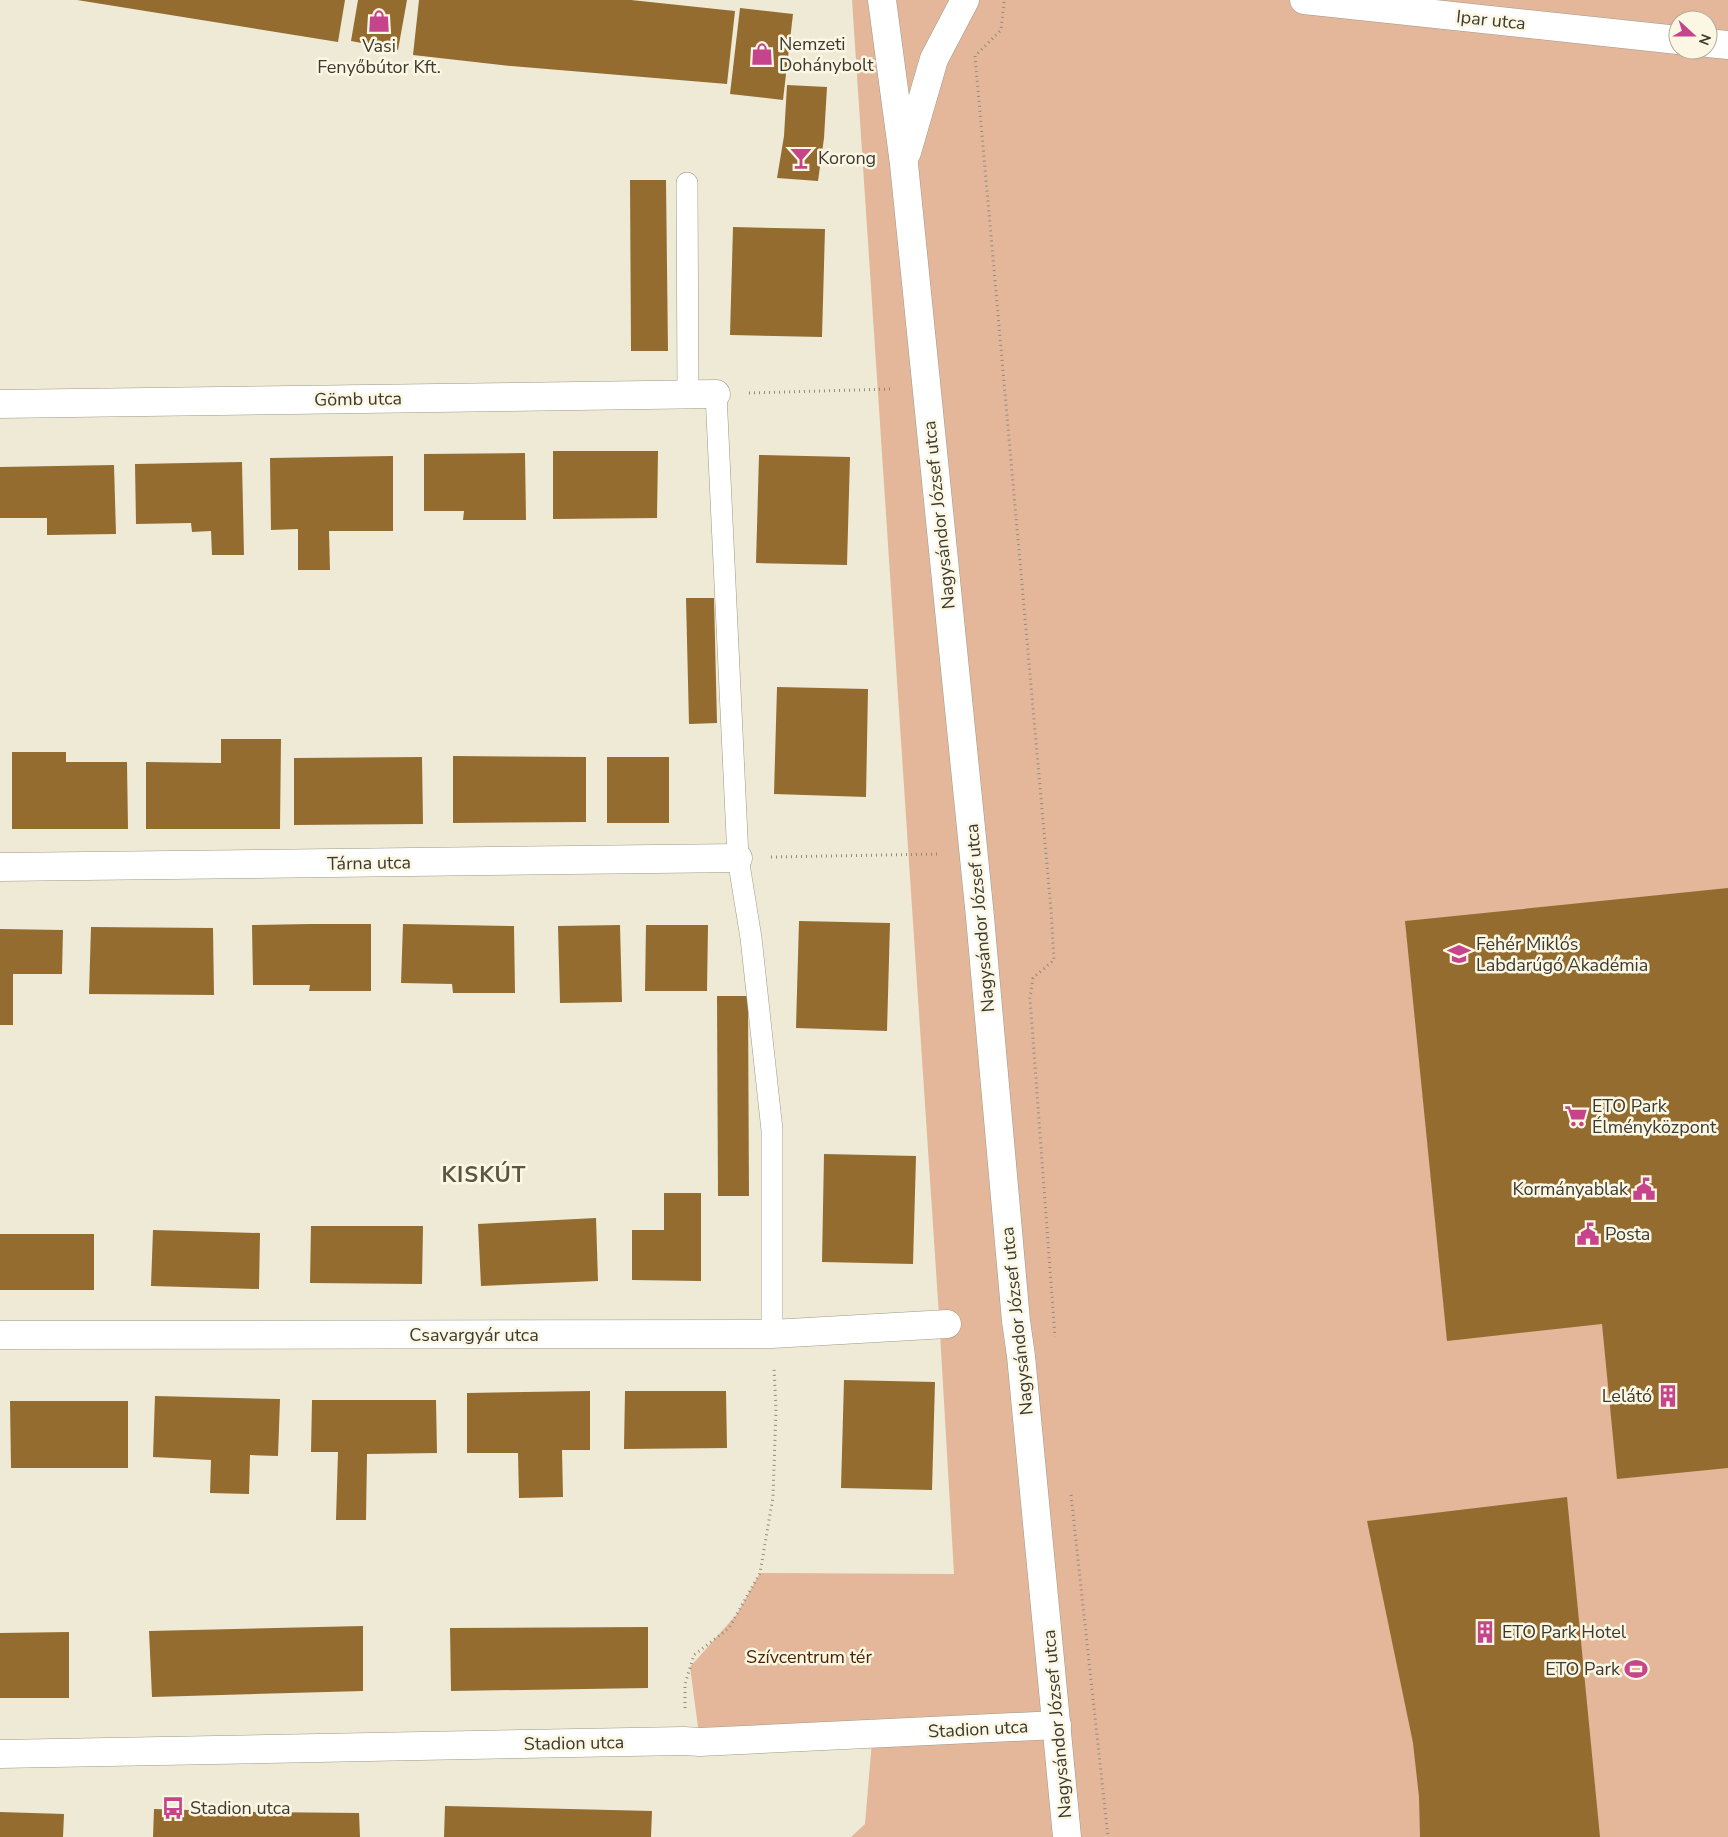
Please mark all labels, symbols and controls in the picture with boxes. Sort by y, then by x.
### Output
street label: Ipar utca [1455,4,1527,36]
shop icon: Vasi Fenyőbútor Kft. [366,8,392,34]
north arrow [1668,10,1718,60]
text: N [1694,31,1715,48]
place label: Nemzeti Dohánybolt [779,32,874,77]
place label: Vasi Fenyőbútor Kft. [317,34,441,79]
shop icon: Nemzeti Dohánybolt [749,41,775,67]
bar icon: Korong [788,145,814,171]
place label: Korong [818,146,876,170]
street label: Gömb utca [314,386,402,412]
street label: Nagysándor József utca [917,420,961,610]
street label: Nagysándor József utca [960,823,1000,1013]
street label: Tárna utca [327,850,411,876]
place label: Fehér Miklós Labdarúgó Akadémia [1476,932,1648,977]
school or university icon: Fehér Miklós Labdarúgó Akadémia [1446,941,1472,967]
place label: ETO Park Élményközpont [1592,1094,1717,1139]
supermarket icon: ETO Park Élményközpont [1563,1103,1589,1129]
district label: KISKÚT [442,1160,526,1190]
public building icon: Kormányablak [1631,1176,1657,1202]
place label: Kormányablak [1512,1177,1629,1201]
public building icon: Posta [1575,1221,1601,1247]
place label: Posta [1605,1222,1650,1246]
street label: Nagysándor József utca [995,1226,1039,1416]
street label: Csavargyár utca [409,1323,539,1347]
building icon: Lelátó [1655,1383,1681,1409]
place label: Lelátó [1602,1384,1652,1408]
building icon: ETO Park Hotel [1472,1619,1498,1645]
place label: ETO Park Hotel [1502,1620,1627,1644]
street label: Nagysándor József utca [1037,1629,1077,1819]
park label: Szívcentrum tér [746,1645,872,1669]
sports icon: ETO Park [1623,1656,1649,1682]
place label: ETO Park [1545,1657,1621,1681]
street label: Stadion utca [927,1714,1029,1744]
street label: Stadion utca [524,1730,624,1756]
bus stop icon: Stadion utca [160,1795,186,1821]
place label: Stadion utca [190,1796,291,1820]

